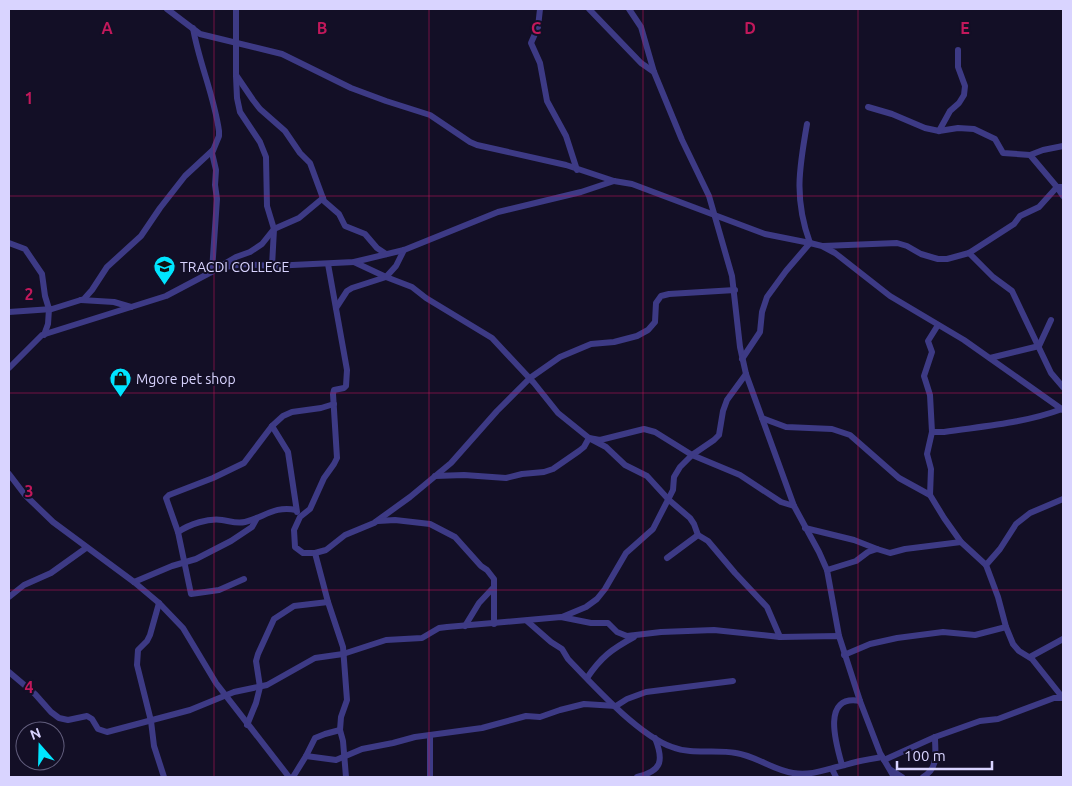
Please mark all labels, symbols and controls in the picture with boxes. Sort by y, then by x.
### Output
text: A [101,19,113,37]
text: B [317,19,327,37]
text: C [531,19,541,37]
text: D [744,19,756,37]
text: E [960,19,970,37]
text: 1 [24,89,34,107]
school or university icon: TRACDI COLLEGE [152,255,176,286]
place label: TRACDI COLLEGE [180,259,290,275]
text: 2 [24,285,34,303]
shop icon: Mgore pet shop [108,367,132,398]
place label: Mgore pet shop [136,371,236,387]
text: 3 [24,482,34,500]
text: 4 [24,678,34,696]
north arrow [15,721,65,771]
text: N [28,724,43,743]
scale bar [897,738,992,770]
text: 100 m [904,747,946,764]

